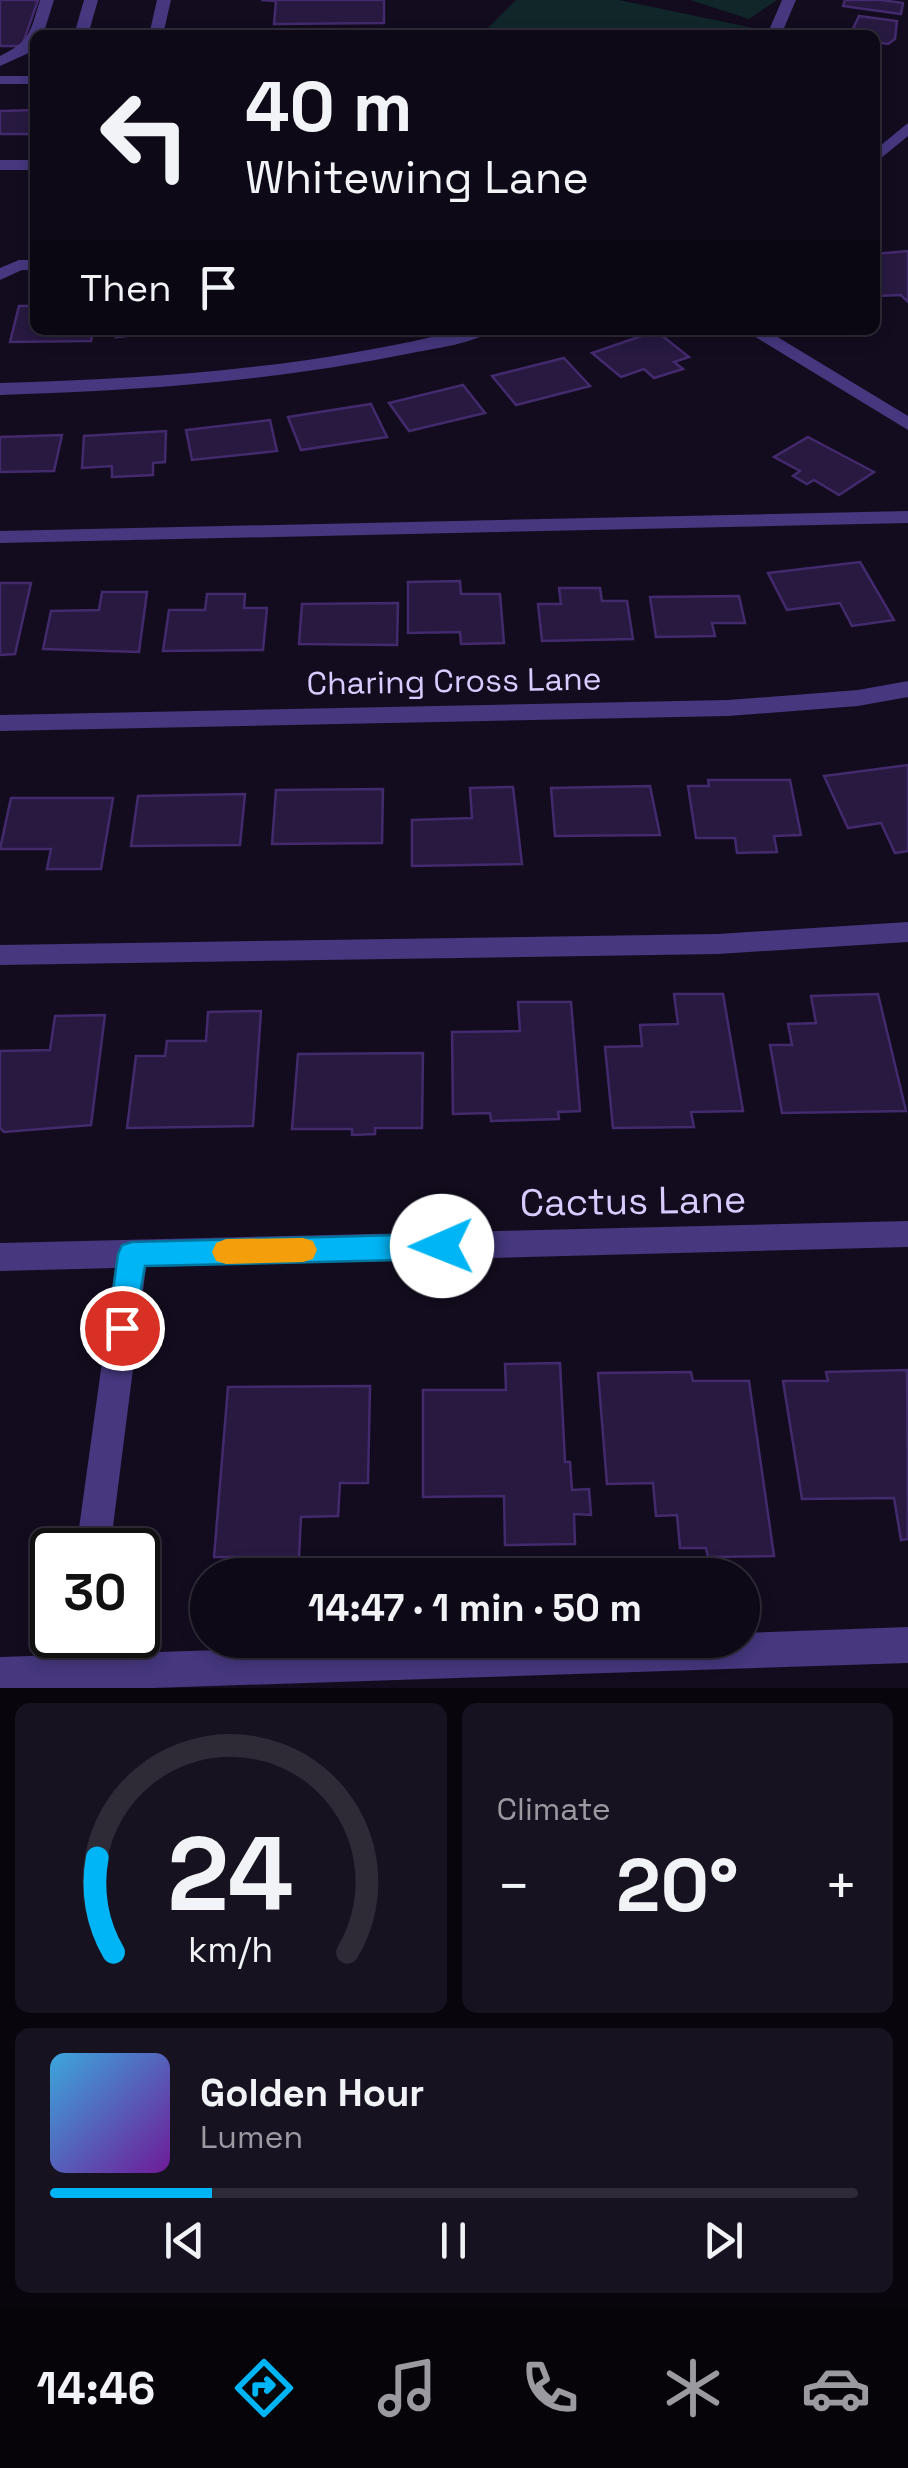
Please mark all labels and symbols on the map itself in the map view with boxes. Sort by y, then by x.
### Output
street label: Charing Cross Lane [306,658,602,704]
street label: Cactus Lane [519,1175,747,1227]
position arrow [390,1194,494,1298]
pin [80,1286,165,1371]
speed limit sign: 30 [30,1528,160,1658]

